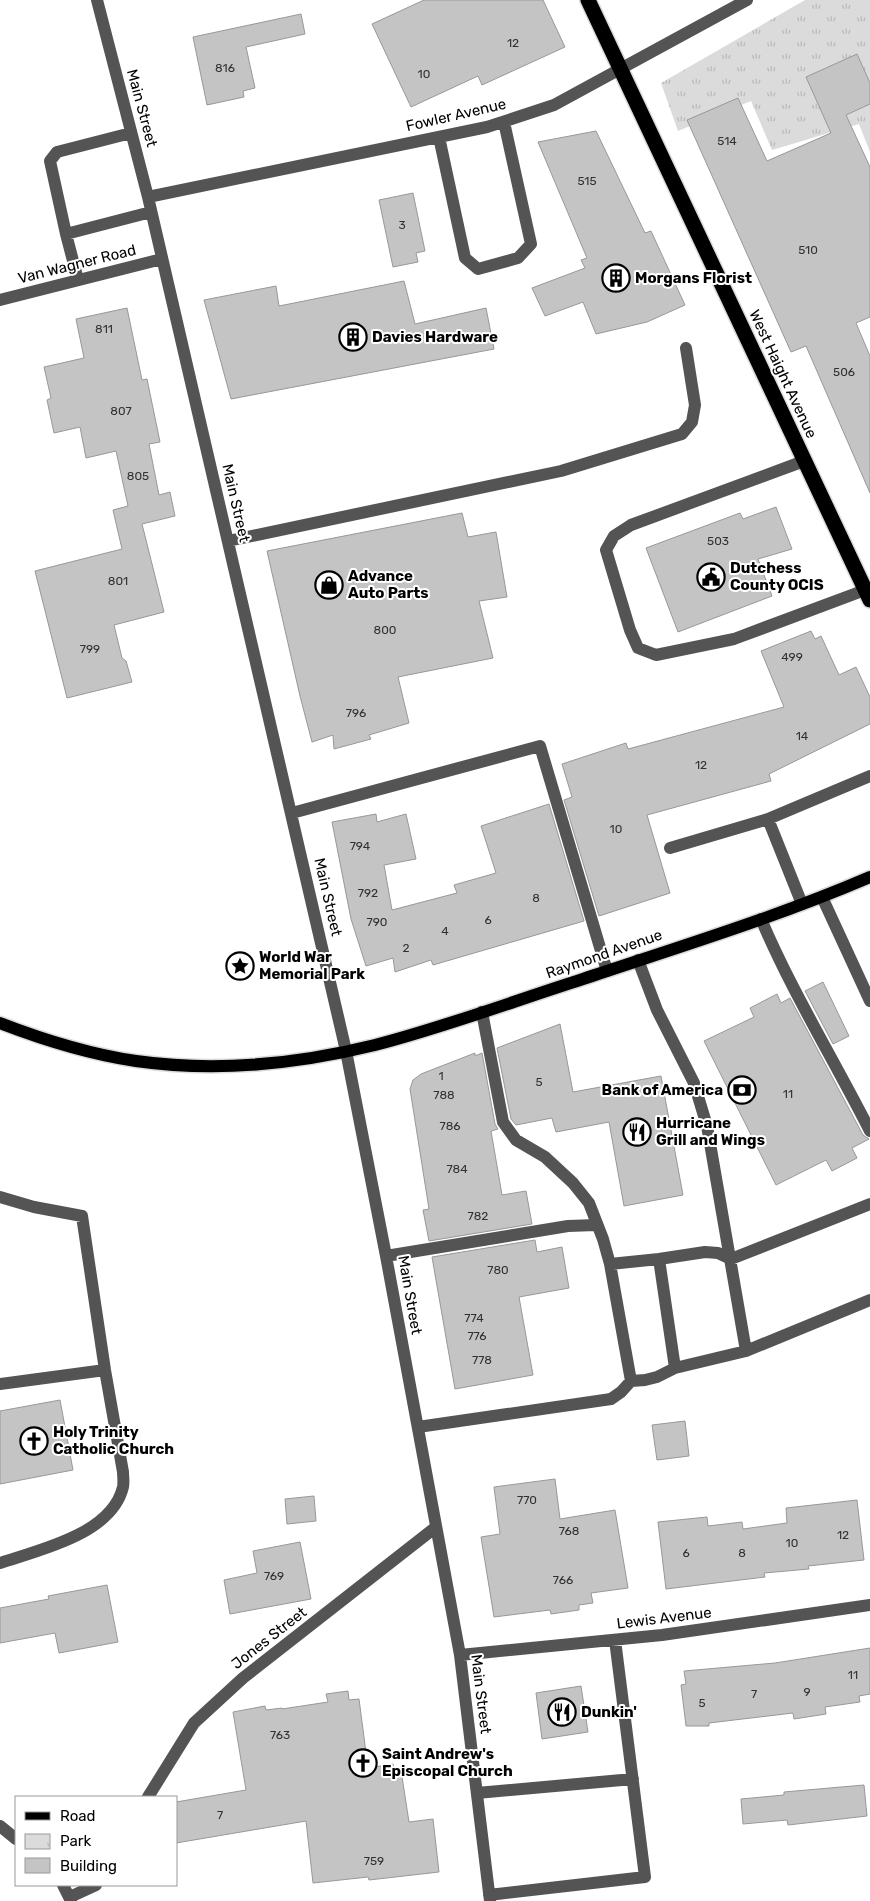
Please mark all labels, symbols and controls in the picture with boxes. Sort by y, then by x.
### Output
house number: 12 [507,36,519,50]
house number: 816 [215,61,235,75]
street label: Main Street [123,67,161,149]
house number: 10 [418,67,430,81]
street label: Fowler Avenue [404,95,508,135]
house number: 514 [717,134,737,148]
house number: 515 [577,174,597,188]
house number: 3 [398,218,406,232]
street label: Van Wagner Road [16,241,138,287]
house number: 510 [798,243,818,257]
building icon: Morgans Florist [601,263,631,293]
place label: Morgans Florist [635,269,752,287]
street label: West Haight Avenue [745,307,821,441]
house number: 811 [95,322,113,336]
building icon: Davies Hardware [338,322,368,352]
place label: Davies Hardware [372,328,498,346]
house number: 506 [833,365,855,379]
house number: 807 [110,404,132,418]
street label: Main Street [218,462,254,544]
house number: 805 [127,469,149,483]
house number: 503 [707,534,729,548]
place label: Dutchess County OCIS [730,559,824,594]
public building icon: Dutchess County OCIS [696,562,726,592]
place label: Advance Auto Parts [348,567,429,602]
shop icon: Advance Auto Parts [314,570,344,600]
house number: 801 [108,574,128,588]
house number: 800 [374,623,396,637]
house number: 799 [80,642,100,656]
house number: 499 [781,650,803,664]
house number: 796 [346,706,366,720]
house number: 14 [796,729,809,743]
house number: 12 [695,758,707,772]
house number: 10 [610,822,622,836]
house number: 794 [350,839,371,853]
street label: Main Street [310,856,346,938]
house number: 792 [358,886,378,900]
house number: 8 [532,891,540,905]
house number: 6 [484,913,492,927]
house number: 790 [367,915,387,929]
house number: 4 [441,924,449,938]
street label: Raymond Avenue [543,926,665,982]
house number: 2 [402,941,410,955]
place label: World War Memorial Park [259,948,365,983]
place icon: World War Memorial Park [225,951,255,981]
house number: 1 [438,1069,444,1083]
house number: 5 [535,1075,543,1089]
bank icon: Bank of America [727,1075,757,1105]
place label: Bank of America [602,1081,723,1099]
house number: 11 [783,1087,793,1101]
house number: 788 [433,1088,455,1102]
place label: Hurricane Grill and Wings [656,1114,765,1149]
restaurant icon: Hurricane Grill and Wings [622,1117,652,1147]
house number: 786 [439,1119,461,1133]
house number: 784 [446,1162,468,1176]
house number: 782 [468,1209,488,1223]
street label: Main Street [394,1254,426,1336]
house number: 780 [487,1263,509,1277]
house number: 774 [464,1311,484,1325]
house number: 776 [467,1329,487,1343]
house number: 778 [472,1353,492,1367]
place label: Holy Trinity Catholic Church [53,1423,174,1458]
church icon: Holy Trinity Catholic Church [19,1426,49,1456]
house number: 770 [517,1493,537,1507]
house number: 768 [559,1524,579,1538]
house number: 12 [837,1528,849,1542]
house number: 10 [786,1536,798,1550]
house number: 6 [682,1546,690,1560]
house number: 8 [738,1546,746,1560]
house number: 769 [264,1569,284,1583]
house number: 766 [553,1573,573,1587]
street label: Jones Street [228,1603,310,1673]
street label: Lewis Avenue [615,1603,713,1633]
street label: Main Street [467,1653,495,1735]
house number: 11 [848,1668,858,1682]
house number: 9 [803,1685,811,1699]
house number: 7 [751,1687,757,1701]
house number: 5 [698,1696,706,1710]
restaurant icon: Dunkin' [547,1697,577,1727]
place label: Dunkin' [581,1703,637,1721]
house number: 763 [270,1728,290,1742]
place label: Saint Andrew's Episcopal Church [382,1745,513,1780]
church icon: Saint Andrew's Episcopal Church [348,1748,378,1778]
legend [15,1796,178,1886]
text: Road [60,1807,96,1825]
house number: 7 [217,1808,223,1822]
text: Park [60,1832,91,1850]
house number: 759 [364,1854,384,1868]
text: Building [60,1857,117,1875]

